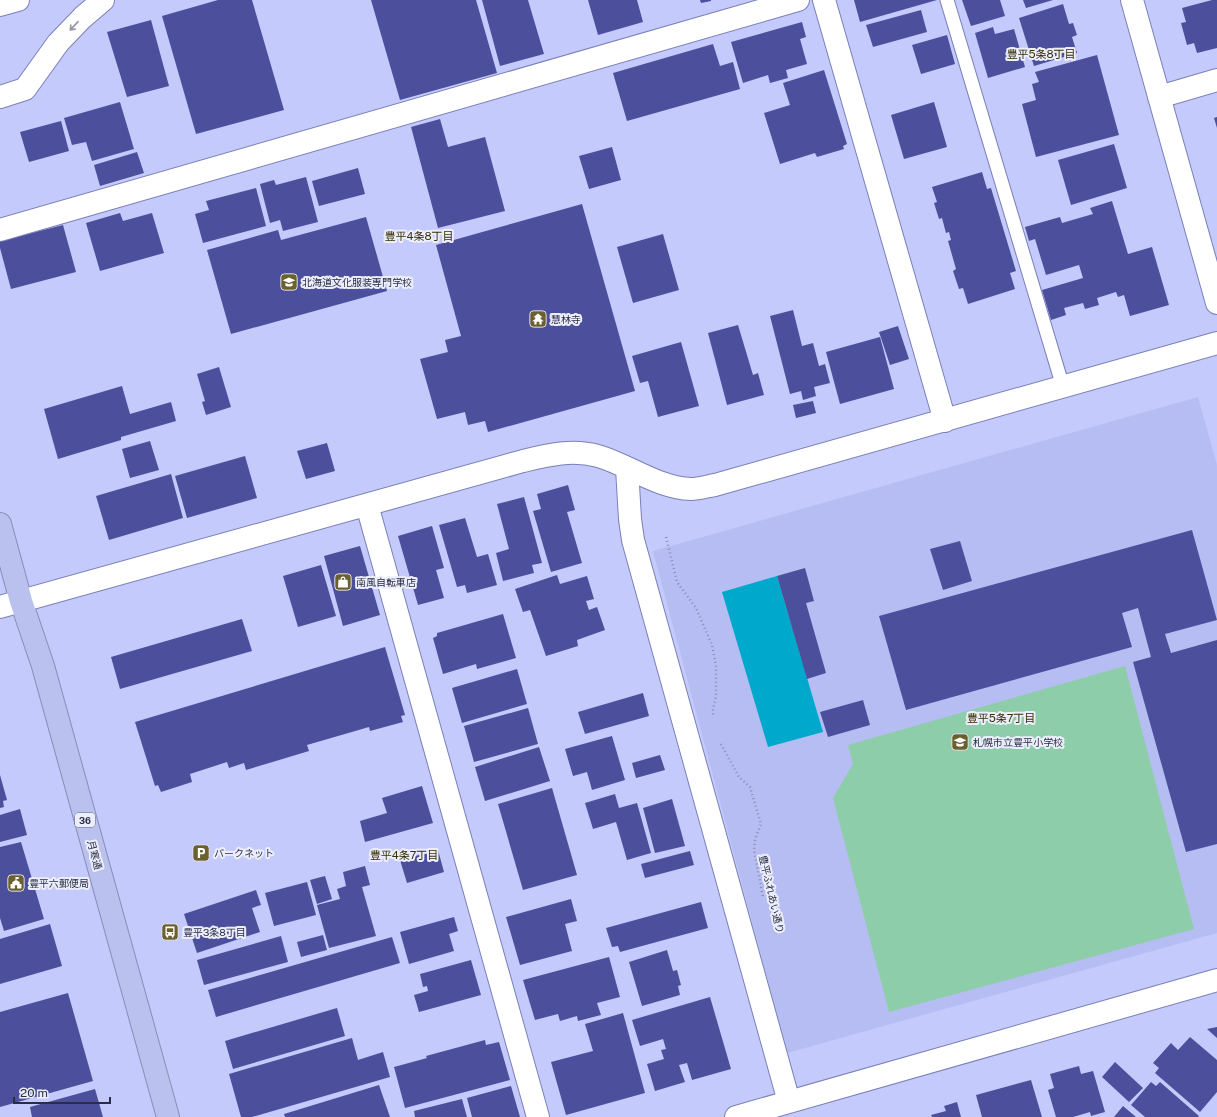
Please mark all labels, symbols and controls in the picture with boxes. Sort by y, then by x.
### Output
one-way arrow [69,21,79,31]
district label: 豊平5条8丁目 [1006,48,1076,60]
district label: 豊平4条8丁目 [384,230,454,242]
school or university icon: 北海道文化服装専門学校 [279,272,299,292]
place label: 北海道文化服装専門学校 [302,276,412,288]
temple icon: 慧林寺 [528,309,548,329]
place label: 慧林寺 [551,313,581,325]
shop icon: 南風自転車店 [333,572,353,592]
place label: 南風自転車店 [356,576,416,588]
district label: 豊平5条7丁目 [967,712,1035,724]
school or university icon: 札幌市立豊平小学校 [950,732,970,752]
place label: 札幌市立豊平小学校 [973,736,1063,748]
road number: 36 [75,813,95,827]
street label: 月寒通 [85,839,105,871]
parking icon: パークネット [191,843,211,863]
place label: パークネット [214,847,274,859]
district label: 豊平4条7丁目 [370,849,438,861]
street label: 豊平ふれあい通り [757,854,787,934]
public building icon: 豊平六郵便局 [6,873,26,893]
place label: 豊平六郵便局 [29,877,89,889]
bus stop icon: 豊平3条8丁目 [160,922,180,942]
place label: 豊平3条8丁目 [183,926,246,938]
scale bar [14,1079,110,1105]
text: 20 m [20,1086,48,1100]

